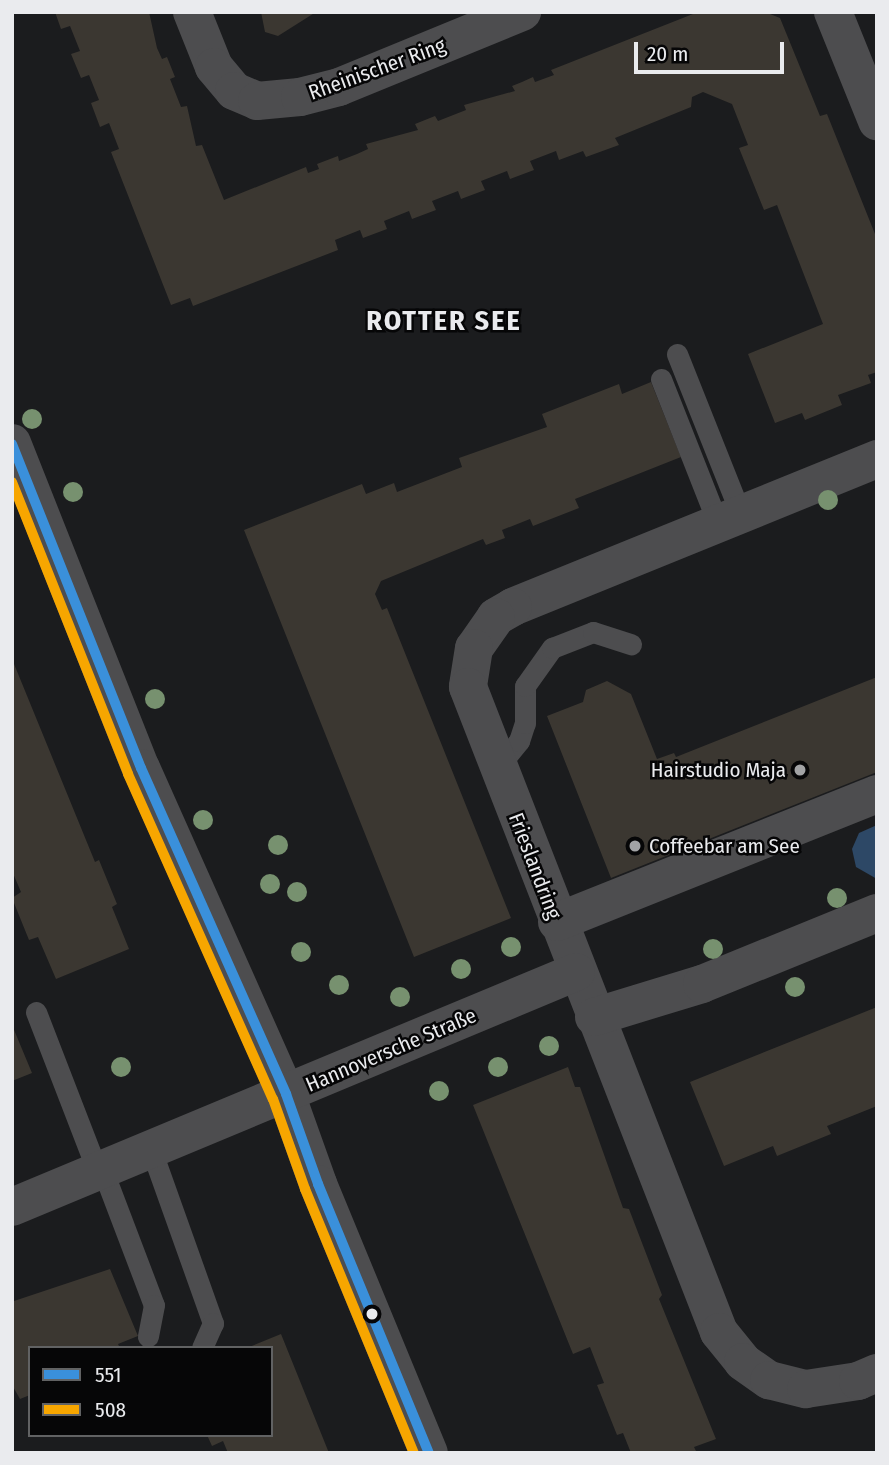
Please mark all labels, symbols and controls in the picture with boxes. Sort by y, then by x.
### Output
scale bar [637,28,788,72]
street label: Rheinischer Ring [305,33,449,105]
text: 20 m [647,41,688,67]
district label: ROTTER SEE [368,304,520,338]
place label: Hairstudio Maja [651,757,786,783]
marker: Hairstudio Maja [792,762,808,778]
street label: Frieslandring [503,809,567,923]
place label: Coffeebar am See [649,833,800,859]
marker: Coffeebar am See [627,838,643,854]
street label: Hannoversche Straße [302,1003,480,1097]
unlabelled marker [365,1307,379,1321]
legend [28,1346,273,1437]
text: 551 [95,1362,121,1388]
text: 508 [95,1397,126,1423]

